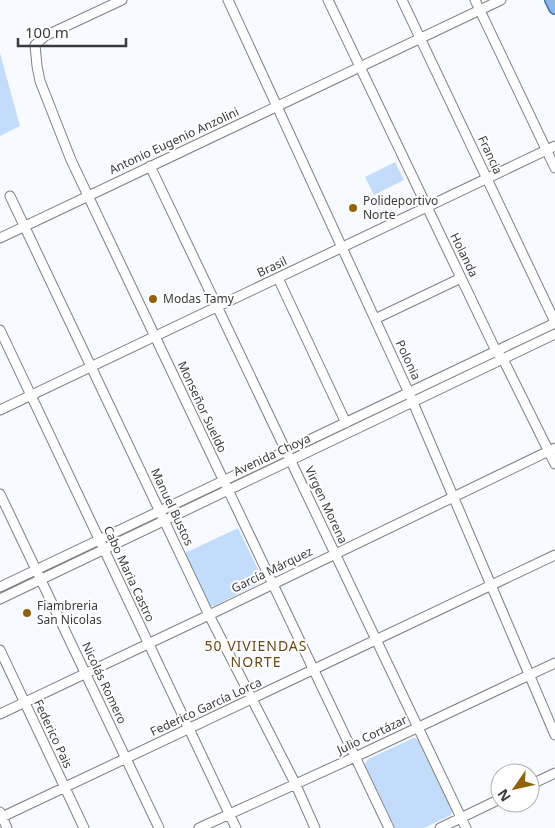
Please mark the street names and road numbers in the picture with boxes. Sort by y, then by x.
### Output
street label: Antonio Eugenio Anzolini [106,103,241,178]
street label: Francia [474,133,507,177]
street label: Holanda [446,230,483,280]
street label: Brasil [254,252,290,281]
street label: Polonia [392,337,425,382]
street label: Monseñor Sueldo [174,358,231,455]
street label: Avenida Choya [231,429,313,480]
street label: Virgen Morena [301,463,352,546]
street label: Manuel Bustos [147,465,198,549]
street label: Cabo Maria Castro [100,523,159,624]
street label: García Márquez [228,542,316,597]
street label: Nicolás Romero [78,639,131,727]
street label: Federico García Lorca [147,673,264,740]
street label: Federico Pais [30,697,77,771]
street label: Julio Cortázar [333,711,410,759]

